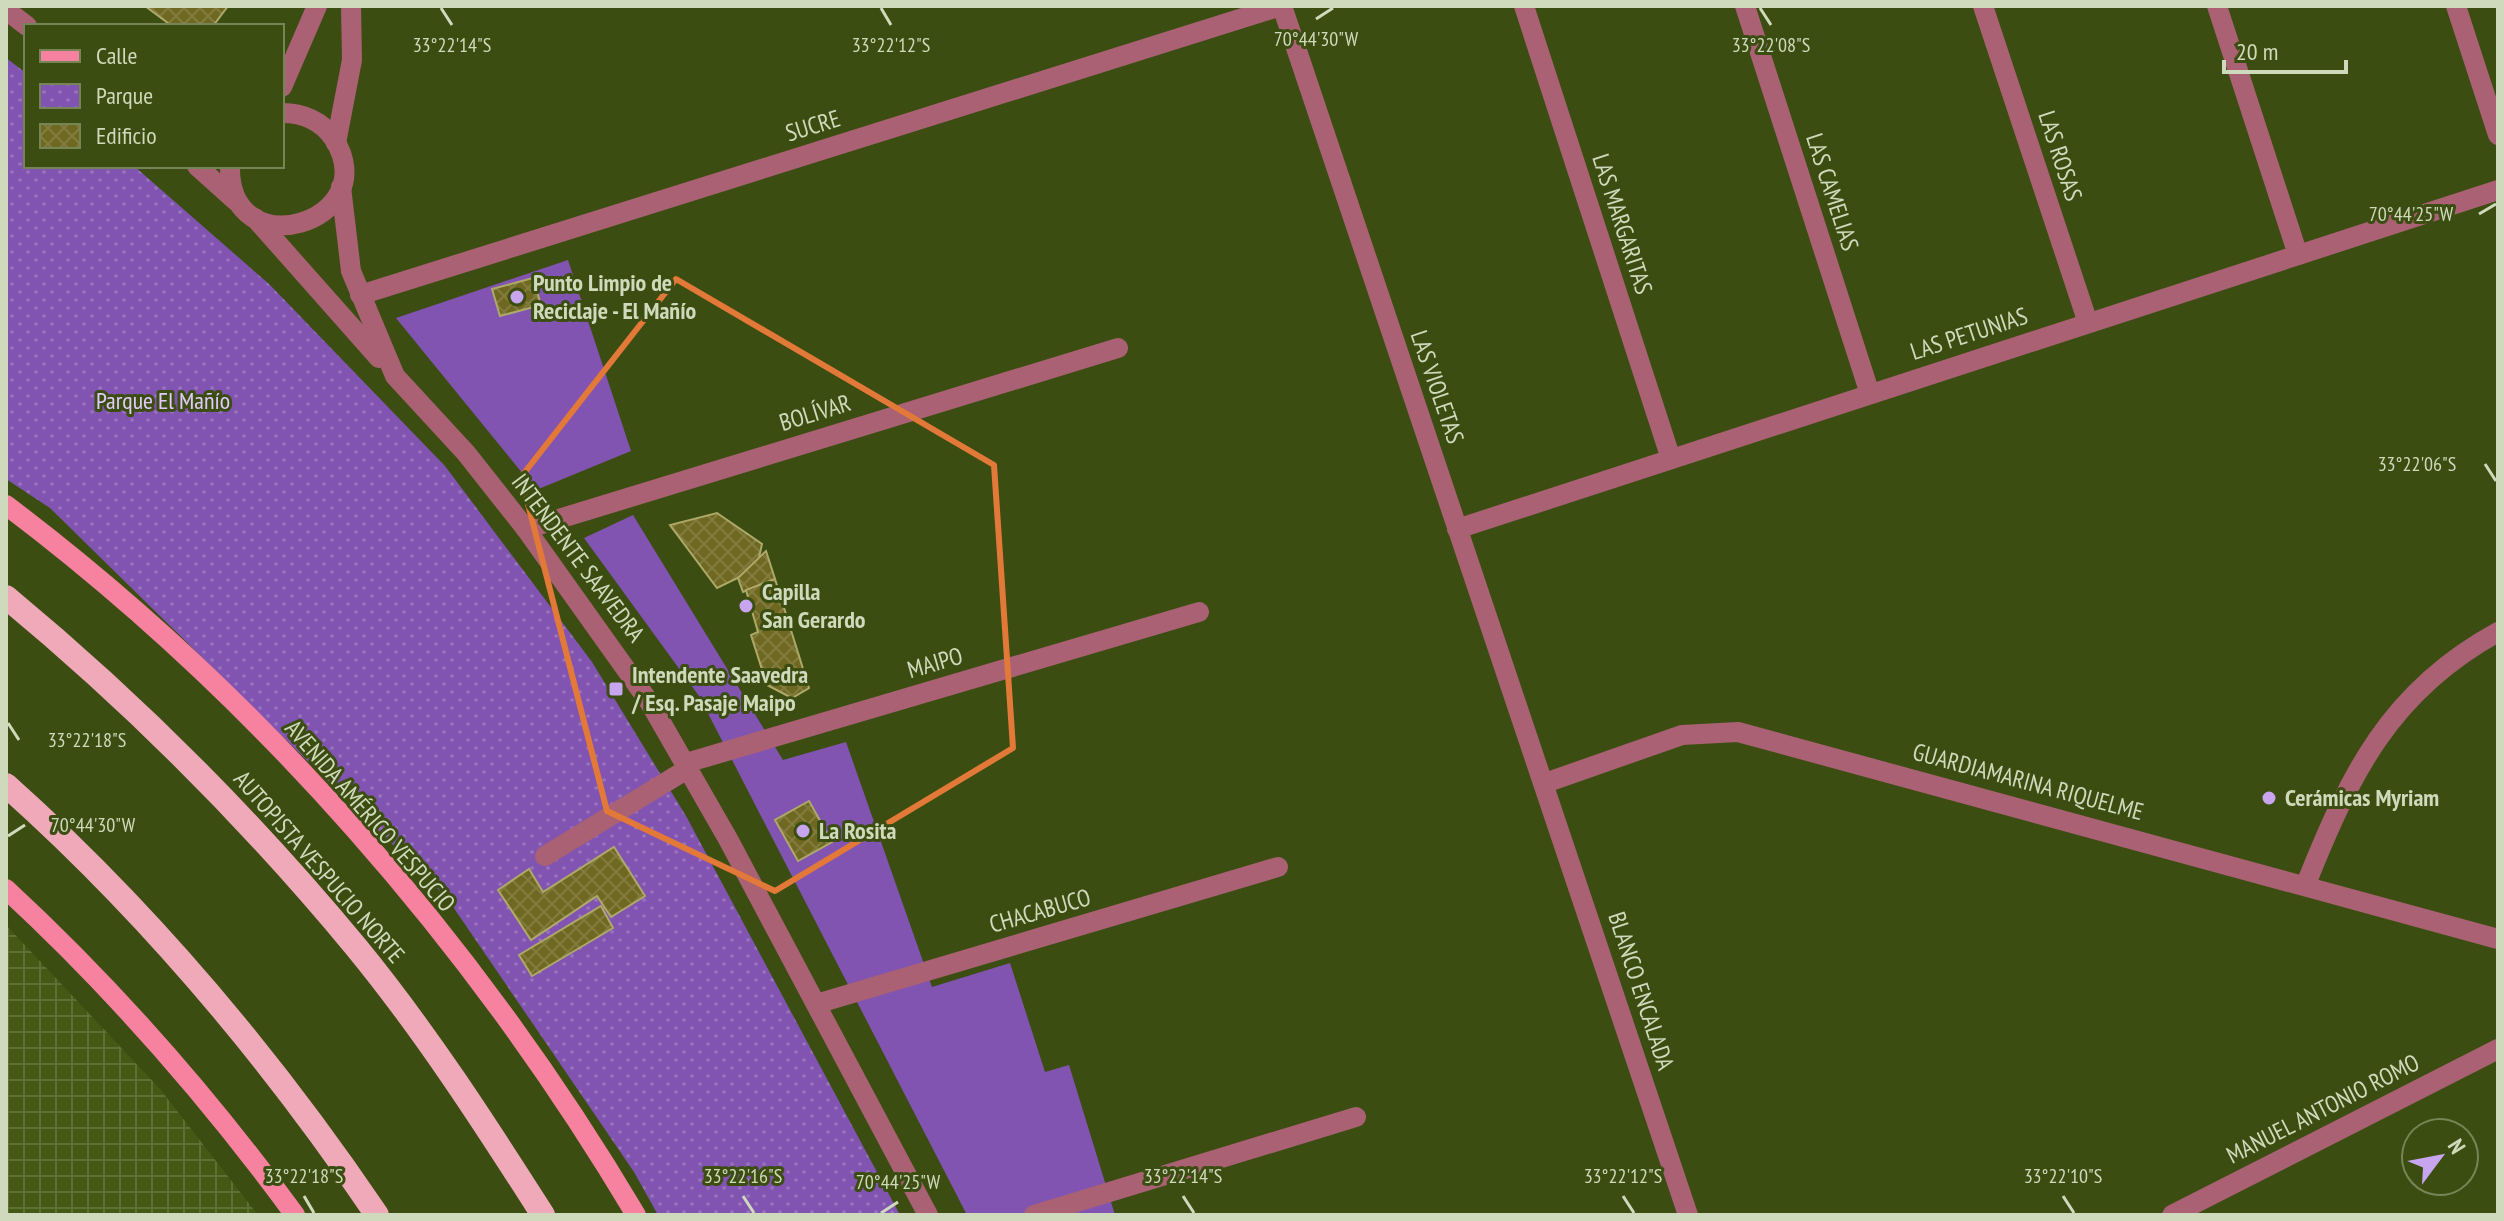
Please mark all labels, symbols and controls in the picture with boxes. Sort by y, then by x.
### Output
legend [24,24,284,168]
scale bar [2224,24,2346,74]
text: 70°44'30"W [1274,26,1359,52]
text: 33°22'14"S [413,32,491,58]
text: 33°22'12"S [852,32,930,58]
text: 33°22'08"S [1732,32,1810,58]
text: 20 m [2236,36,2278,67]
text: Calle [96,40,137,71]
text: Parque [96,80,153,111]
street label: SUCRE [782,103,844,148]
street label: LAS ROSAS [2031,107,2090,205]
text: Edificio [96,120,157,151]
street label: LAS CAMELIAS [1799,129,1866,254]
street label: LAS MARGARITAS [1585,150,1660,298]
text: 70°44'25"W [2369,201,2454,227]
place label: Punto Limpio de Reciclaje - El Mañío [533,267,697,326]
marker: Punto Limpio de Reciclaje - El Mañío [508,288,526,306]
street label: LAS PETUNIAS [1906,300,2031,367]
street label: LAS VIOLETAS [1404,326,1471,447]
park label: Parque El Mañío [96,385,230,416]
street label: BOLÍVAR [775,387,854,438]
text: 33°22'06"S [2378,451,2456,477]
street label: INTENDENTE SAAVEDRA [505,467,652,648]
place label: Capilla San Gerardo [762,576,866,635]
marker: Capilla San Gerardo [737,597,755,615]
street label: MAIPO [904,640,966,685]
place label: Intendente Saavedra / Esq. Pasaje Maipo [631,659,808,718]
marker: Intendente Saavedra / Esq. Pasaje Maipo [607,680,625,698]
street label: AVENIDA AMÉRICO VESPUCIO [279,713,462,918]
text: 33°22'18"S [48,727,126,753]
street label: GUARDIAMARINA RIQUELME [1909,736,2147,827]
street label: AUTOPISTA VESPUCIO NORTE [227,764,412,969]
place label: Cerámicas Myriam [2285,782,2439,813]
marker: Cerámicas Myriam [2260,789,2278,807]
text: 70°44'30"W [51,812,136,838]
place label: La Rosita [819,815,897,846]
marker: La Rosita [794,822,812,840]
street label: CHACABUCO [986,881,1094,940]
street label: BLANCO ENCALADA [1601,908,1682,1074]
street label: MANUEL ANTONIO ROMO [2221,1047,2424,1171]
north arrow [2400,1117,2480,1197]
text: N [2442,1134,2472,1159]
text: 33°22'18"S [265,1163,343,1189]
text: 33°22'16"S [704,1163,782,1189]
text: 33°22'14"S [1144,1163,1222,1189]
text: 33°22'12"S [1584,1163,1662,1189]
text: 33°22'10"S [2024,1163,2102,1189]
text: 70°44'25"W [856,1169,941,1195]

